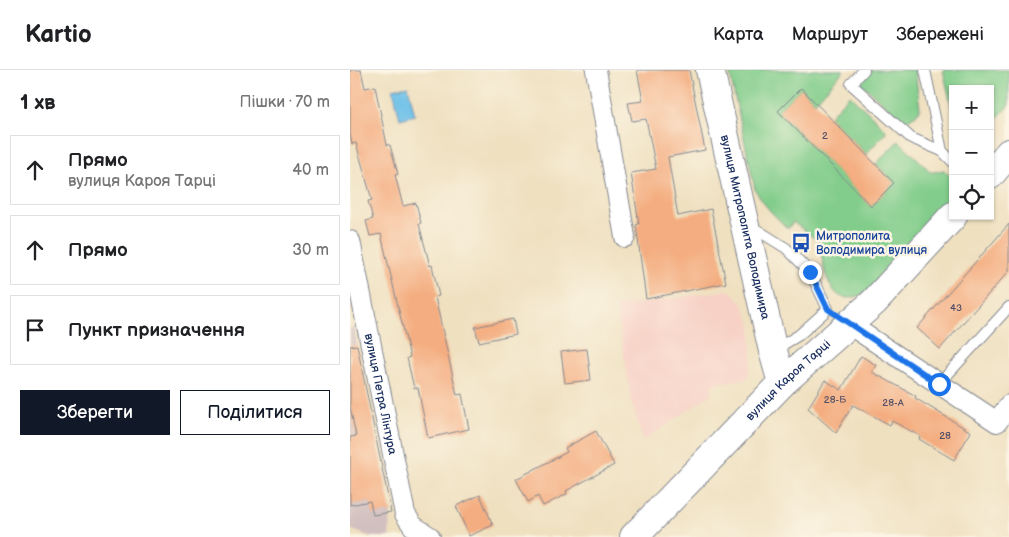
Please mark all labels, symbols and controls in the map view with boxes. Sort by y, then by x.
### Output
text: Kartio [25,20,92,49]
text: Карта [713,24,764,45]
text: Маршрут [792,24,868,45]
text: Збережені [896,24,984,45]
map controls [949,85,994,220]
button: + [949,85,994,130]
text: 1 хв [20,90,56,115]
text: Пішки · 70 m [239,93,330,112]
house number: 2 [822,130,828,142]
button: − [949,130,994,175]
street label: вулиця Митрополита Володимира [717,133,773,321]
text: Прямо [68,149,128,172]
icon: ahead [21,156,49,184]
text: 40 m [292,161,329,180]
text: вулиця Кароя Тарці [68,172,216,191]
button: locate [949,175,994,220]
place label: Митрополита Володимира вулиця [816,229,928,258]
bus stop icon: Митрополита Володимира вулиця [790,232,812,254]
icon: ahead [21,236,49,264]
text: Прямо [68,239,128,262]
text: 30 m [292,241,329,260]
route end [799,261,822,284]
house number: 43 [950,302,962,314]
icon: arrive [21,316,49,344]
text: Пункт призначення [68,319,245,342]
street label: вулиця Петра Лінтура [361,332,400,456]
street label: вулиця Кароя Тарці [743,337,834,424]
route start [928,373,951,396]
button: Зберегти [20,390,170,435]
button: Поділитися [180,390,330,435]
house number: 28-Б [824,394,846,406]
house number: 28-А [882,397,905,409]
house number: 28 [939,430,951,442]

